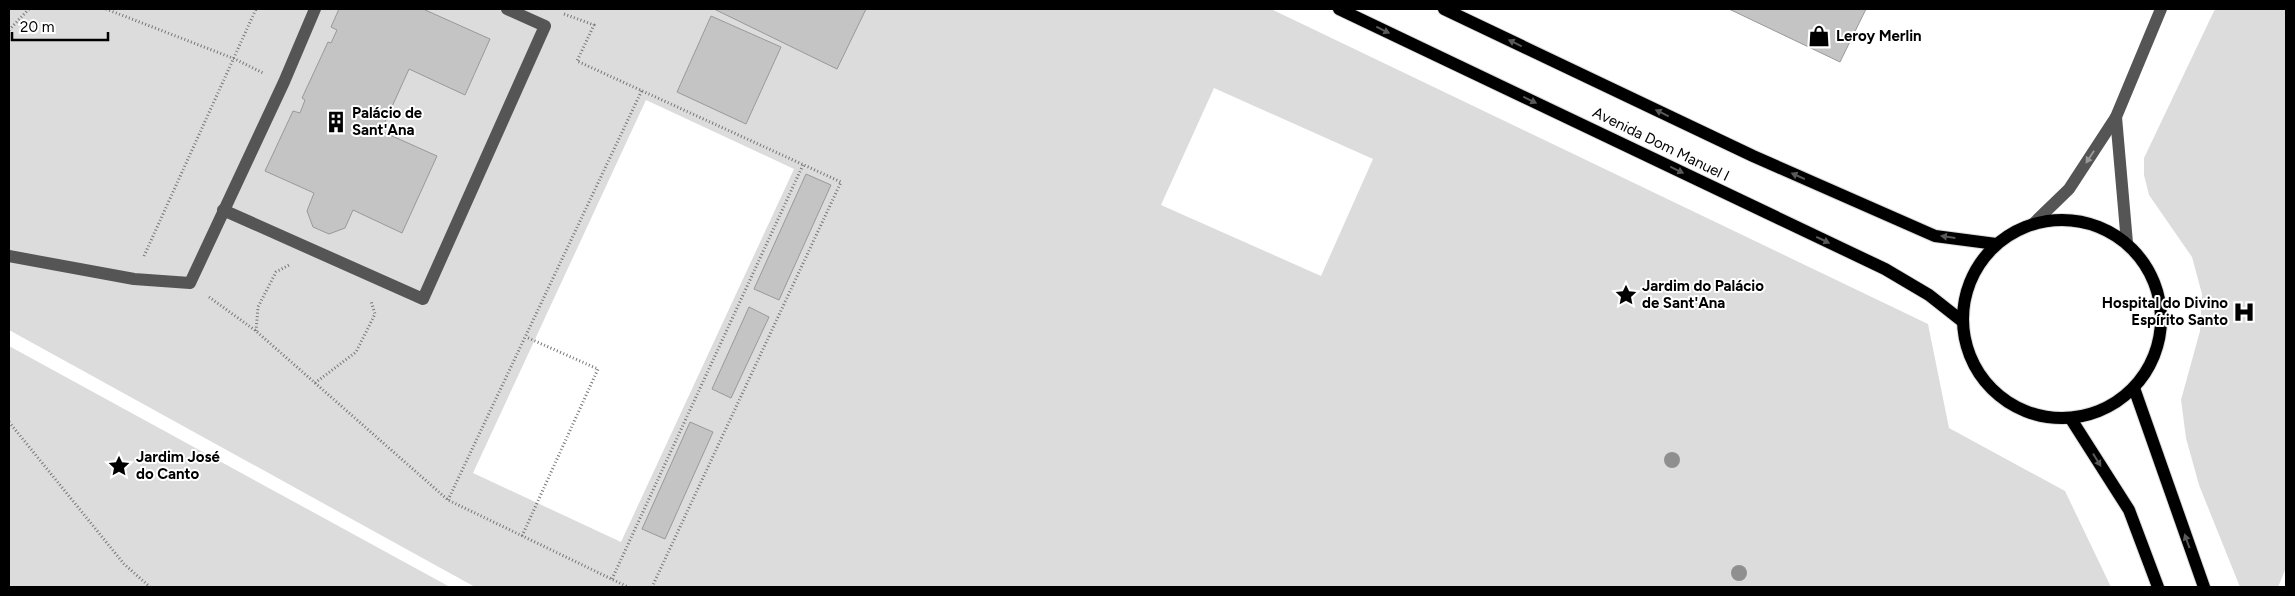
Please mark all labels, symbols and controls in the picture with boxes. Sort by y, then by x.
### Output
scale bar [12,10,109,42]
text: 20 m [20,18,54,36]
shop icon: Leroy Merlin [1806,23,1832,49]
one-way arrow [1376,26,1391,34]
place label: Leroy Merlin [1836,27,1922,45]
one-way arrow [1508,38,1522,46]
one-way arrow [1523,96,1537,104]
street label: Avenida Dom Manuel I [1590,103,1732,185]
place label: Palácio de Sant'Ana [352,104,423,139]
one-way arrow [1655,108,1669,116]
building icon: Palácio de Sant'Ana [323,109,349,135]
one-way arrow [2085,151,2094,164]
one-way arrow [1670,166,1684,174]
one-way arrow [1791,171,1805,179]
one-way arrow [1940,233,1956,241]
one-way arrow [1816,235,1831,244]
place label: Jardim do Palácio de Sant'Ana [1642,277,1764,312]
place icon: Jardim do Palácio de Sant'Ana [1613,282,1639,308]
place label: Hospital do Divino Espírito Santo [2102,294,2228,329]
hospital icon: Hospital do Divino Espírito Santo [2231,299,2257,325]
place label: Jardim José do Canto [136,448,220,483]
place icon: Jardim José do Canto [106,453,132,479]
one-way arrow [2093,454,2102,467]
one-way arrow [2183,534,2190,549]

